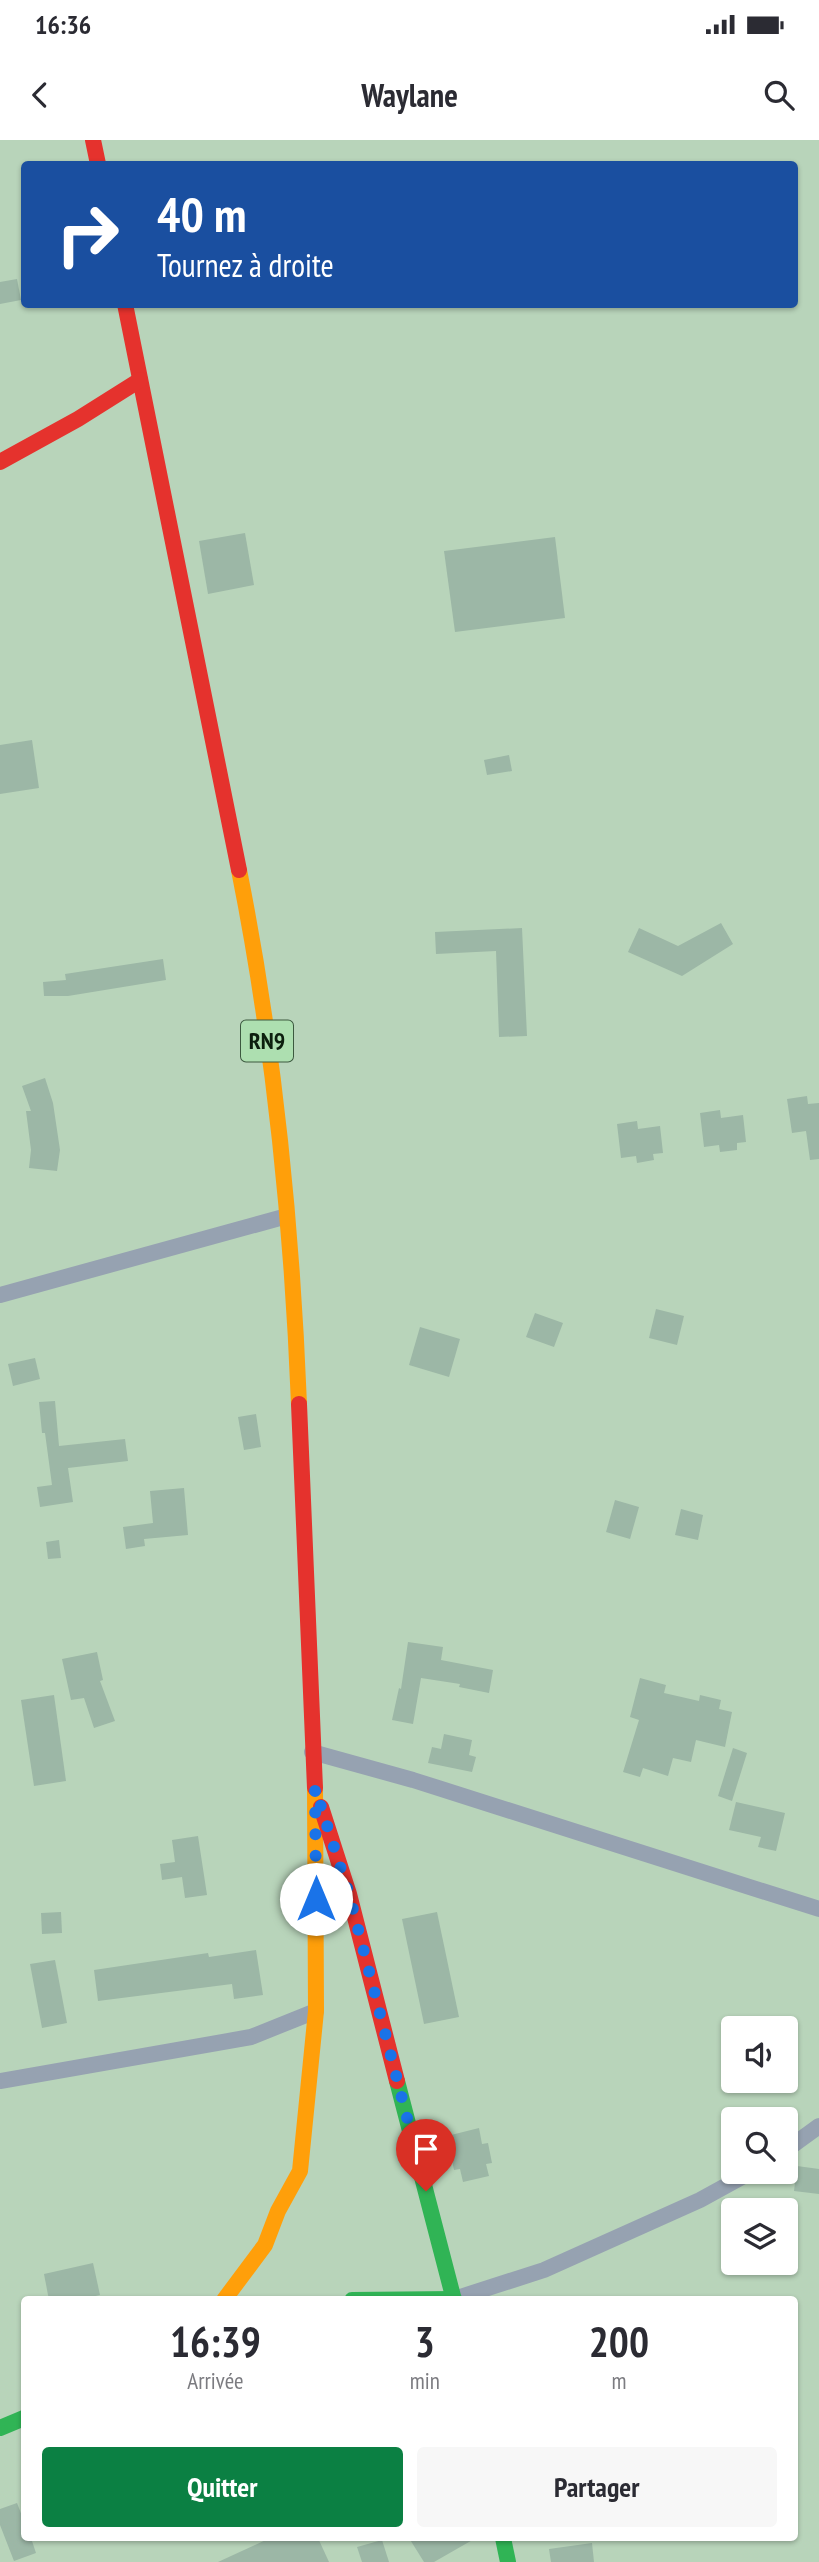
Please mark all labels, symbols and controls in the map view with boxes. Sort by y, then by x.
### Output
text: 16:36 [35,8,91,41]
text: Waylane [361,74,458,116]
icon: back [21,76,59,114]
icon: search [760,76,798,114]
text: 40 m [157,182,246,246]
icon: right [42,189,133,280]
text: Tournez à droite [157,244,334,286]
road number: RN9 [241,1020,293,1062]
position arrow [279,1862,353,1936]
map controls [721,2016,798,2275]
button: sound [721,2016,798,2093]
button: search [721,2107,798,2184]
pin [396,2119,456,2191]
icon: arrive [407,2130,445,2168]
button: layers [721,2198,798,2275]
text: 16:39 [170,2314,261,2369]
text: 3 [415,2314,435,2369]
text: 200 [589,2314,649,2369]
text: Arrivée [187,2366,243,2395]
text: min [410,2366,440,2395]
text: m [611,2366,626,2395]
button: Quitter [42,2447,403,2527]
button: Partager [417,2447,777,2527]

